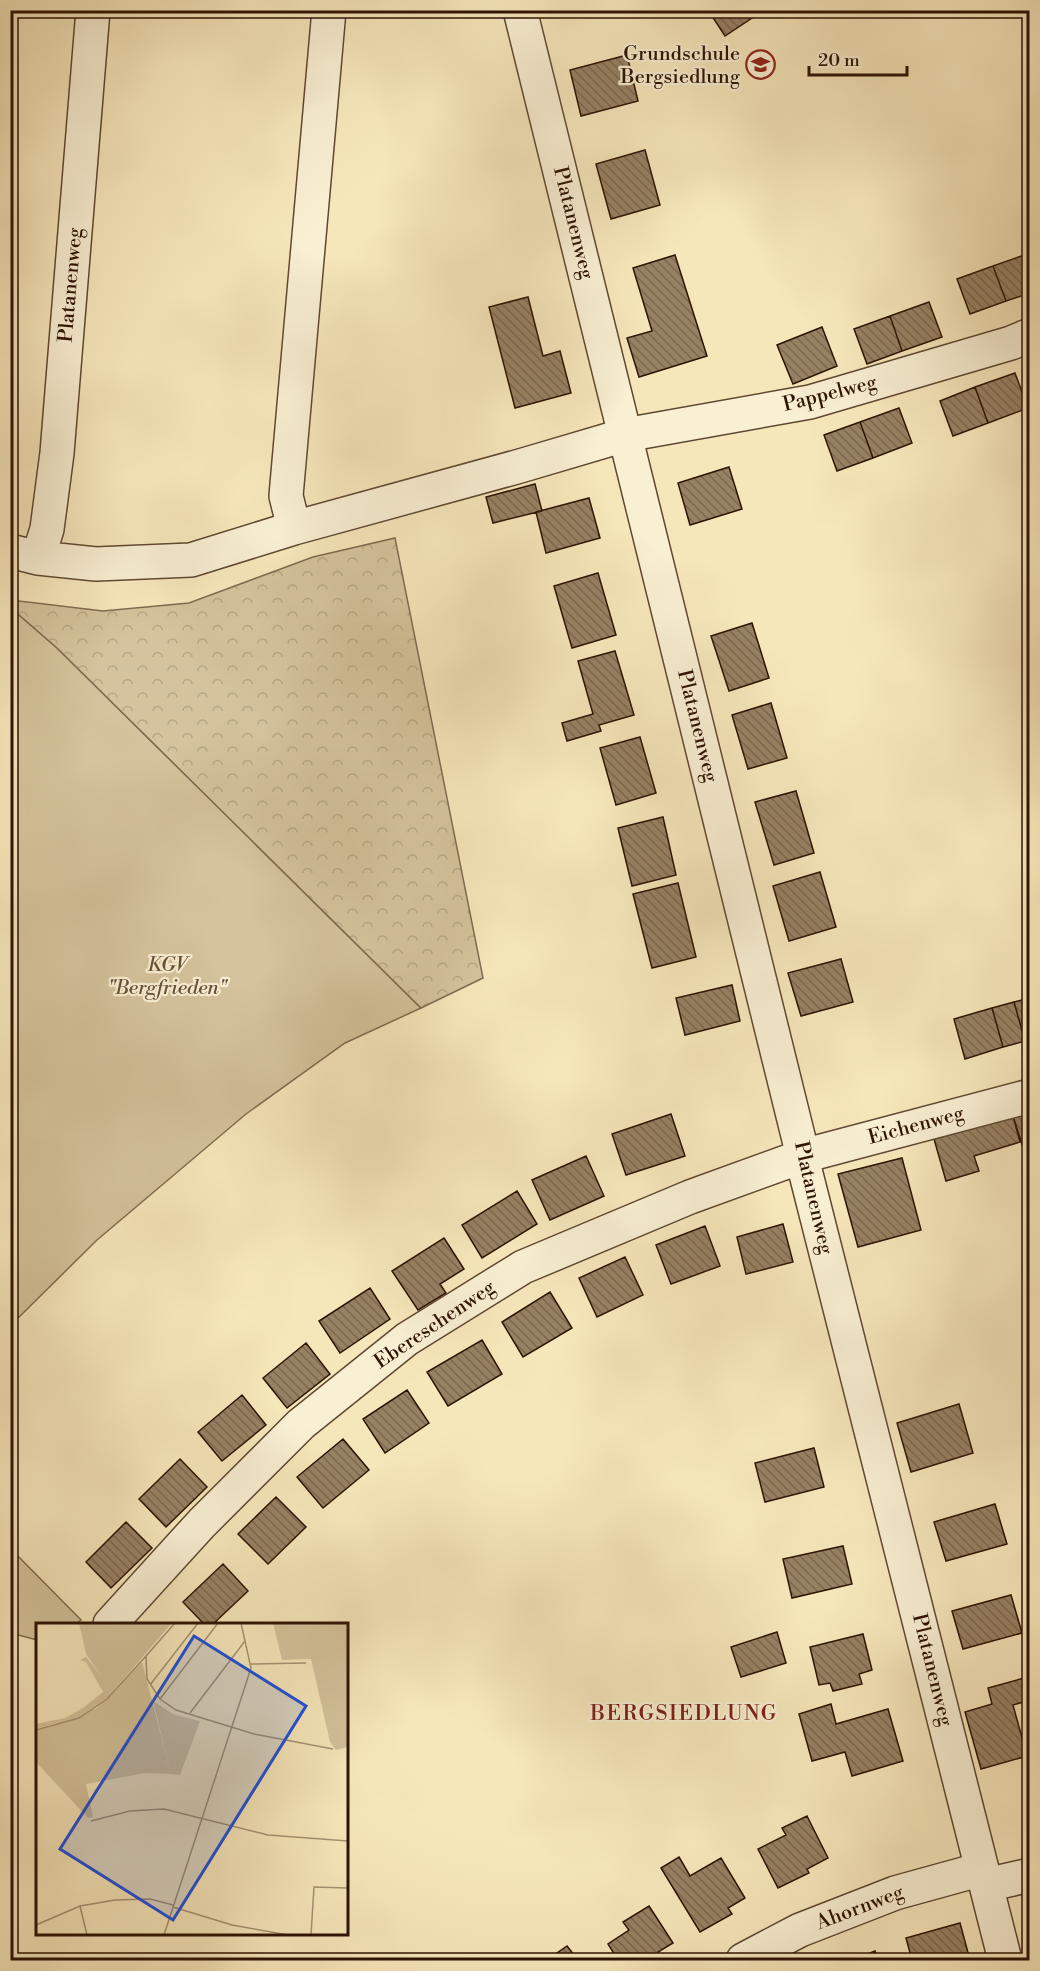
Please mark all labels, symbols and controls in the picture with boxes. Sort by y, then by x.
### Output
scale bar [809,39,906,77]
place label: Grundschule Bergsiedlung [620,42,741,90]
school or university icon: Grundschule Bergsiedlung [745,49,777,81]
text: 20 m [818,49,860,72]
street label: Platanenweg [547,164,599,283]
street label: Platanenweg [54,226,89,344]
street label: Pappelweg [780,370,880,418]
street label: Platanenweg [671,667,723,786]
park label: KGV "Bergfrieden" [107,953,229,1001]
street label: Eichenweg [865,1101,967,1151]
street label: Platanenweg [788,1139,838,1258]
street label: Ebereschenweg [370,1275,501,1375]
street label: Platanenweg [906,1611,958,1730]
inset map [36,1623,348,1935]
district label: BERGSIEDLUNG [589,1701,778,1727]
street label: Ahornweg [812,1880,908,1936]

